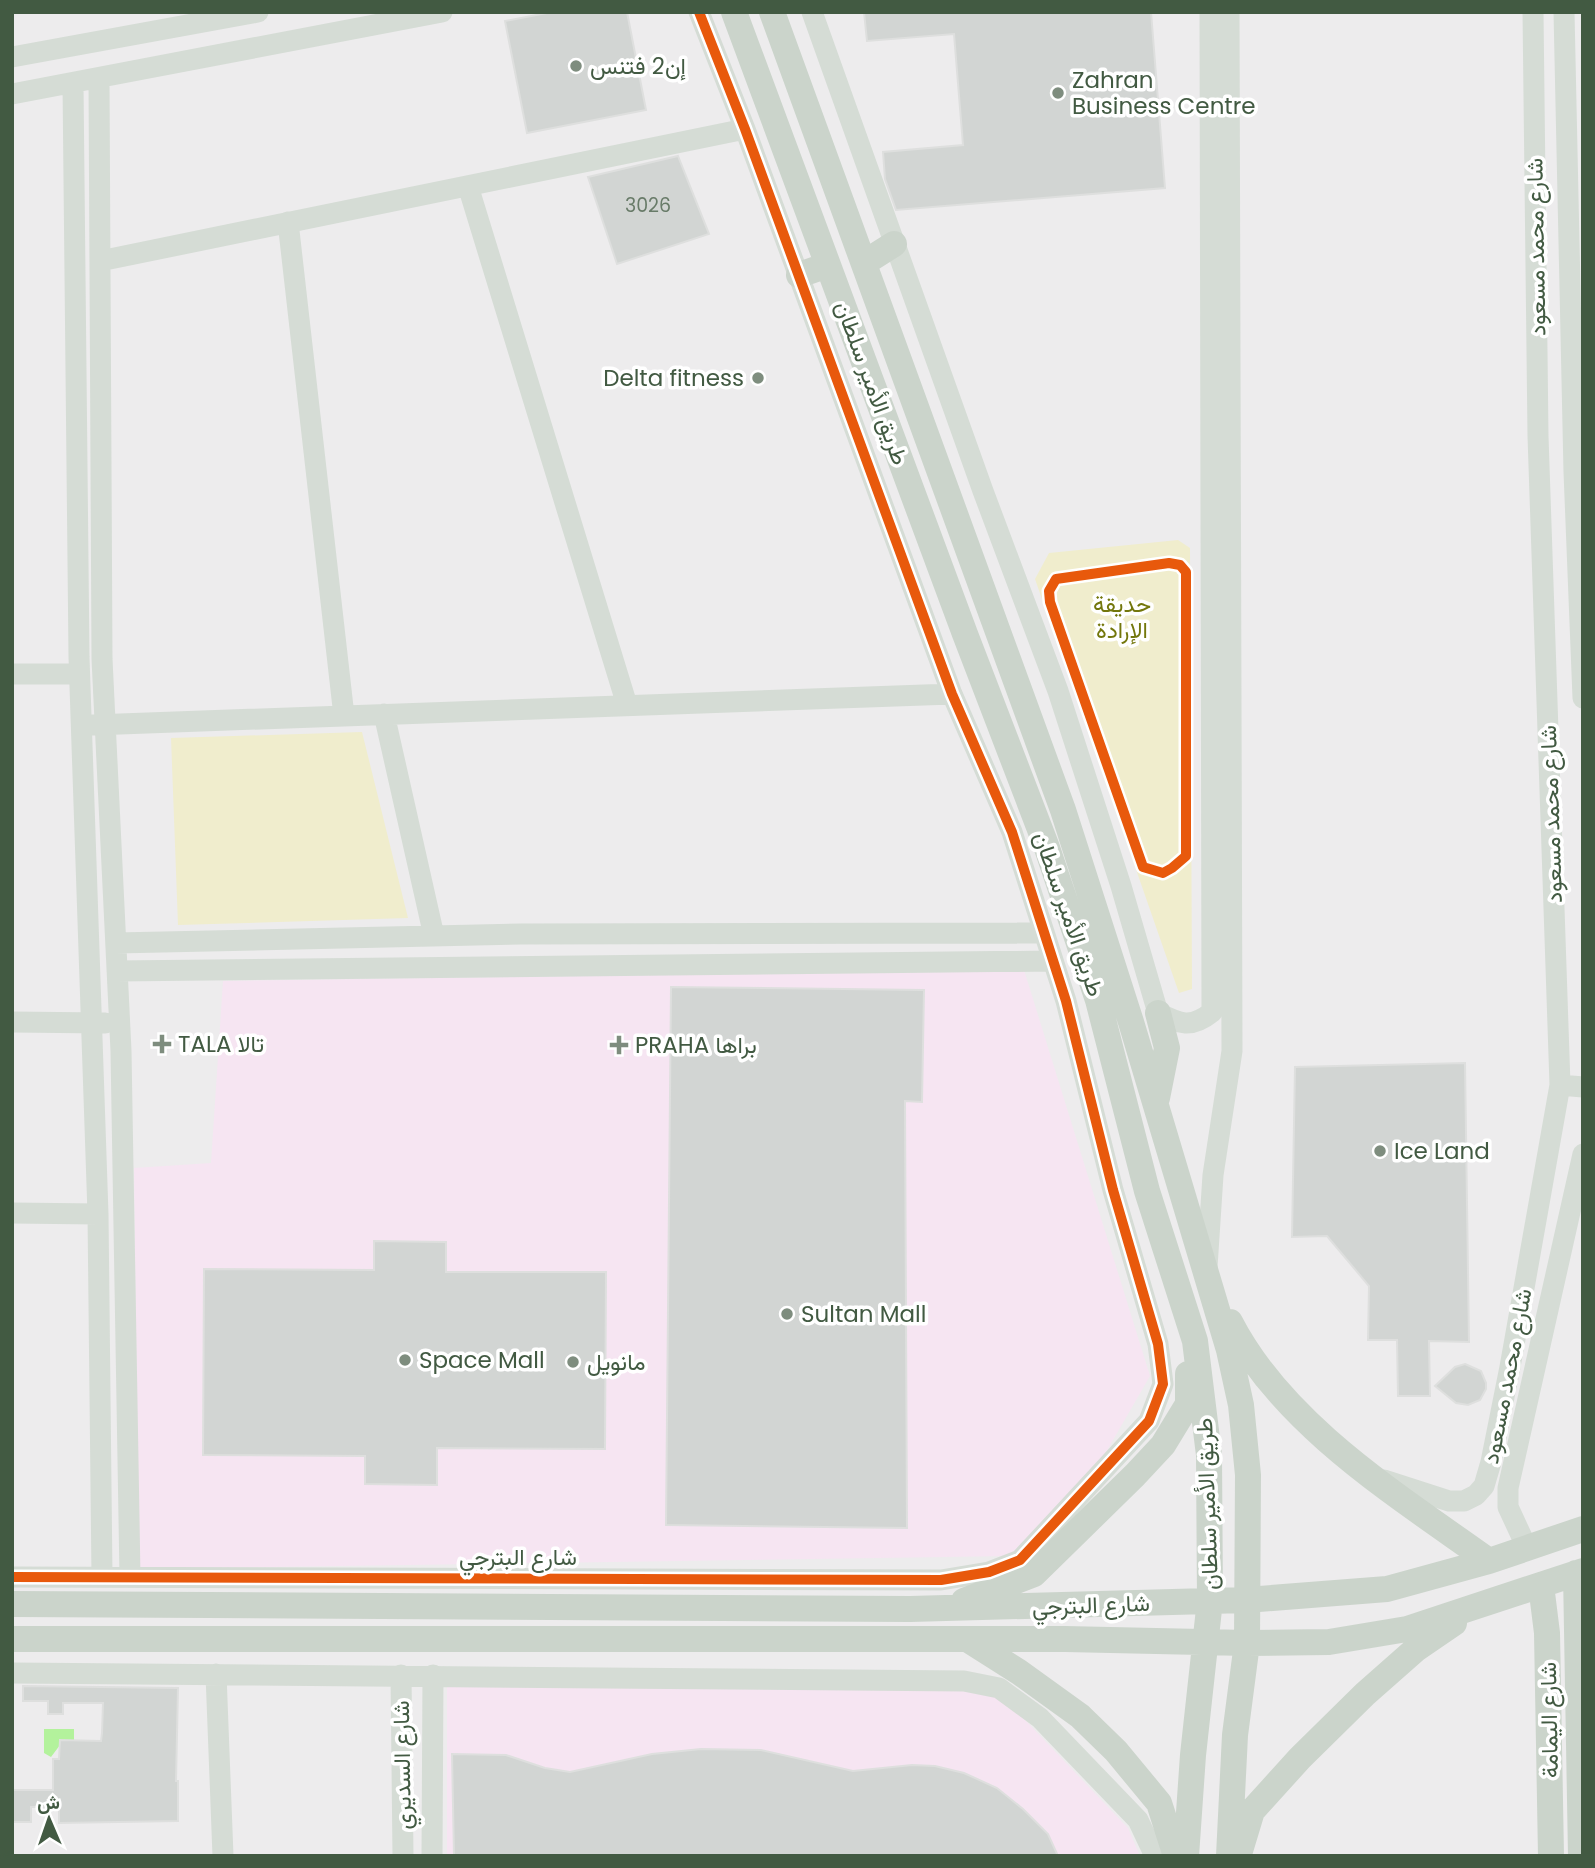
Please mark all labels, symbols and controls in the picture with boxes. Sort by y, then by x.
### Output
place label: إن2 فتنس [590,50,686,82]
marker: إن2 فتنس [568,58,584,74]
place label: Zahran Business Centre [1072,64,1256,122]
marker: Zahran Business Centre [1050,85,1066,101]
street label: شارع محمد مسعود [1518,158,1554,336]
house number: 3026 [625,192,671,219]
street label: طريق الأمير سلطان [828,297,916,469]
place label: Delta fitness [603,362,744,394]
marker: Delta fitness [750,370,766,386]
park label: حديقة الإرادة [1093,588,1151,646]
street label: شارع محمد مسعود [1532,725,1570,903]
street label: طريق الأمير سلطان [1026,827,1112,1001]
place label: TALA تالا [178,1028,264,1060]
place label: PRAHA براها [635,1029,757,1061]
marker: TALA تالا [152,1034,172,1054]
marker: PRAHA براها [609,1035,629,1055]
place label: Ice Land [1394,1135,1490,1167]
marker: Ice Land [1372,1143,1388,1159]
street label: شارع محمد مسعود [1474,1286,1540,1466]
place label: Sultan Mall [801,1298,926,1330]
marker: Sultan Mall [779,1306,795,1322]
place label: Space Mall [419,1344,545,1376]
place label: مانويل [587,1346,645,1378]
marker: Space Mall [397,1352,413,1368]
marker: مانويل [565,1354,581,1370]
street label: طريق الأمير سلطان [1188,1417,1226,1591]
street label: شارع البترجي [459,1541,577,1576]
street label: شارع البترجي [1031,1587,1151,1626]
street label: شارع اليمامة [1532,1662,1566,1778]
street label: شارع السديري [385,1700,422,1830]
north arrow [14,1784,84,1854]
text: ش [37,1789,60,1816]

